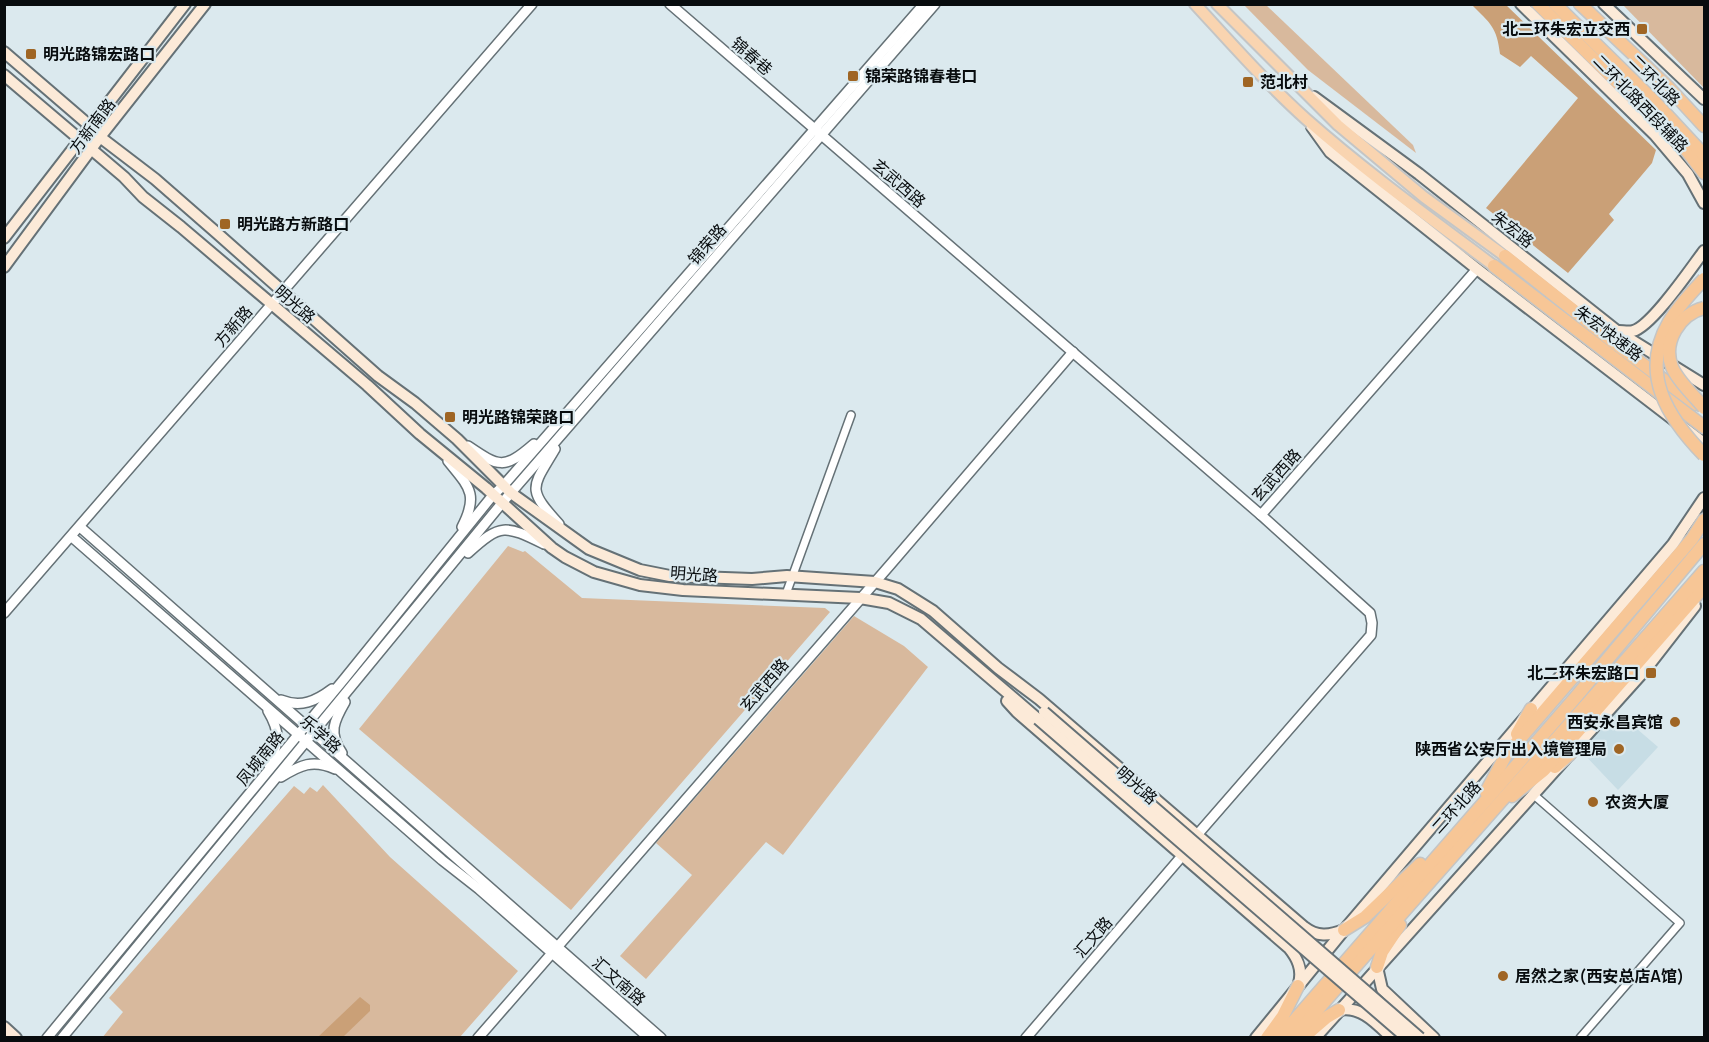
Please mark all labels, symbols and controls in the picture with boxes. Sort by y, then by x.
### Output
place label: 北二环朱宏立交西 [1502,18,1630,40]
marker: 北二环朱宏立交西 [1635,22,1649,36]
street label: 锦春巷 [727,32,777,80]
place label: 明光路锦宏路口 [43,43,155,65]
marker: 明光路锦宏路口 [24,47,38,61]
street label: 二环北路西段辅路 [1589,49,1693,157]
street label: 二环北路 [1625,50,1685,110]
place label: 锦荣路锦春巷口 [865,65,977,87]
marker: 锦荣路锦春巷口 [846,69,860,83]
place label: 范北村 [1260,71,1308,93]
marker: 范北村 [1241,75,1255,89]
street label: 方新南路 [64,94,120,158]
street label: 玄武西路 [868,154,930,212]
street label: 朱宏路 [1487,206,1539,252]
place label: 明光路方新路口 [237,213,349,235]
marker: 明光路方新路口 [218,217,232,231]
street label: 锦荣路 [683,219,731,269]
street label: 明光路 [270,280,320,328]
street label: 朱宏快速路 [1570,300,1648,366]
street label: 方新路 [209,301,257,351]
place label: 明光路锦荣路口 [462,406,574,428]
marker: 明光路锦荣路口 [443,410,457,424]
street label: 玄武西路 [1246,444,1306,506]
street label: 明光路 [669,561,719,587]
street label: 玄武西路 [735,654,793,716]
place label: 北二环朱宏路口 [1527,662,1639,684]
marker: 北二环朱宏路口 [1644,666,1658,680]
street label: 乐学路 [296,710,346,758]
place label: 西安永昌宾馆 [1567,711,1663,733]
marker: 西安永昌宾馆 [1668,715,1682,729]
street label: 凤城南路 [231,726,289,790]
place label: 陕西省公安厅出入境管理局 [1415,738,1607,760]
marker: 陕西省公安厅出入境管理局 [1612,742,1626,756]
street label: 明光路 [1112,761,1162,809]
street label: 二环北路 [1426,776,1486,838]
place label: 农资大厦 [1605,791,1669,813]
marker: 农资大厦 [1586,795,1600,809]
street label: 汇文路 [1069,912,1117,962]
street label: 汇文南路 [588,952,650,1010]
place label: 居然之家(西安总店A馆) [1515,965,1684,987]
marker: 居然之家(西安总店A馆) [1496,969,1510,983]

